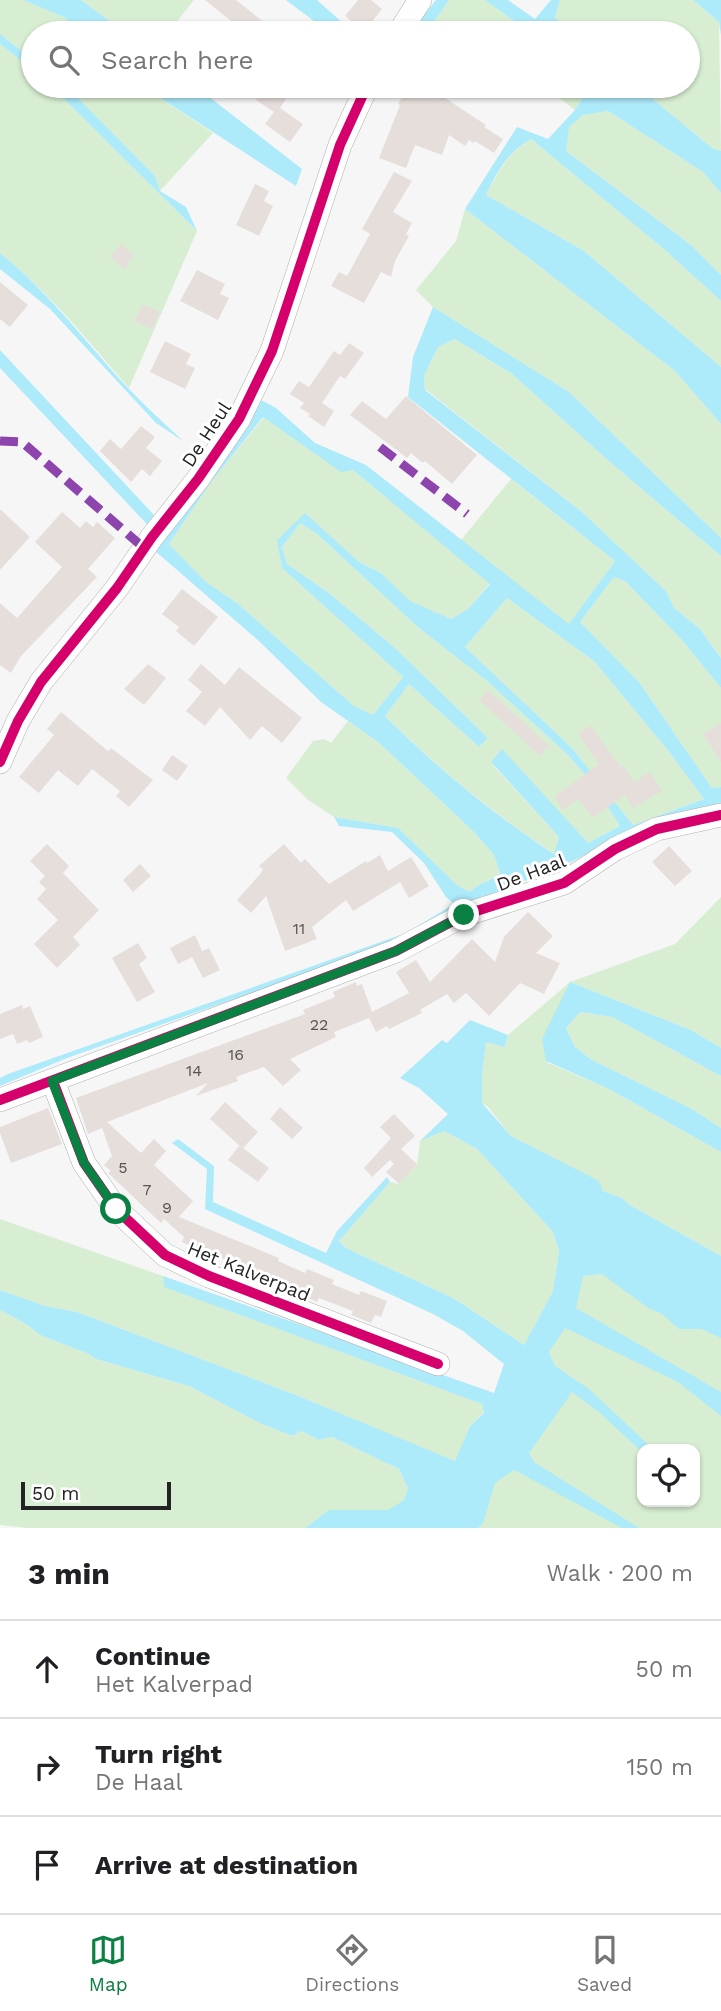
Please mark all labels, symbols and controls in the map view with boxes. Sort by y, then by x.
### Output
search box [21,21,700,98]
icon: search [45,41,83,79]
text: Search here [101,45,253,75]
street label: De Heul [177,397,236,471]
street label: De Haal [493,849,569,896]
route end [448,899,479,930]
house number: 11 [293,919,305,938]
house number: 22 [310,1015,328,1034]
house number: 16 [228,1045,244,1064]
house number: 14 [186,1061,202,1080]
house number: 5 [118,1158,128,1177]
house number: 7 [143,1180,152,1199]
route start [100,1193,131,1224]
house number: 9 [162,1198,172,1217]
street label: Het Kalverpad [184,1236,314,1307]
map controls [637,1444,700,1507]
button: locate [637,1444,700,1507]
scale bar [21,1479,172,1511]
text: 50 m [32,1482,79,1505]
text: 3 min [28,1556,110,1591]
text: Walk · 200 m [547,1560,693,1587]
text: Continue [95,1641,211,1671]
icon: ahead [28,1650,66,1688]
text: 50 m [636,1656,693,1683]
text: Het Kalverpad [95,1671,253,1698]
text: Turn right [95,1739,222,1769]
icon: right [28,1748,66,1786]
text: 150 m [627,1754,693,1781]
text: De Haal [95,1769,183,1796]
icon: arrive [28,1846,66,1884]
text: Arrive at destination [95,1850,358,1880]
tab: Map [89,1931,128,1996]
tab: Directions [305,1931,399,1996]
tab: Saved [577,1931,632,1996]

